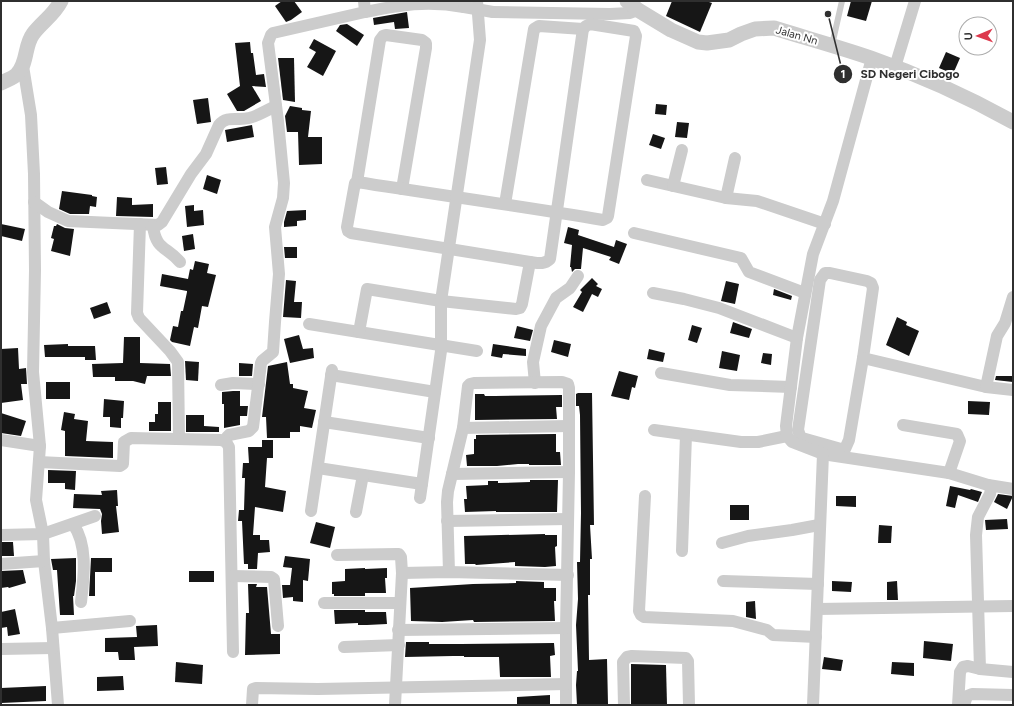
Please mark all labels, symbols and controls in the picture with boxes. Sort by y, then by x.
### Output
north arrow [958,16,998,56]
street label: Jalan Nn [774,23,819,48]
text: U [962,32,975,40]
callout: SD Negeri Cibogo [833,62,968,86]
text: 1 [840,67,846,81]
text: SD Negeri Cibogo [860,67,960,81]

